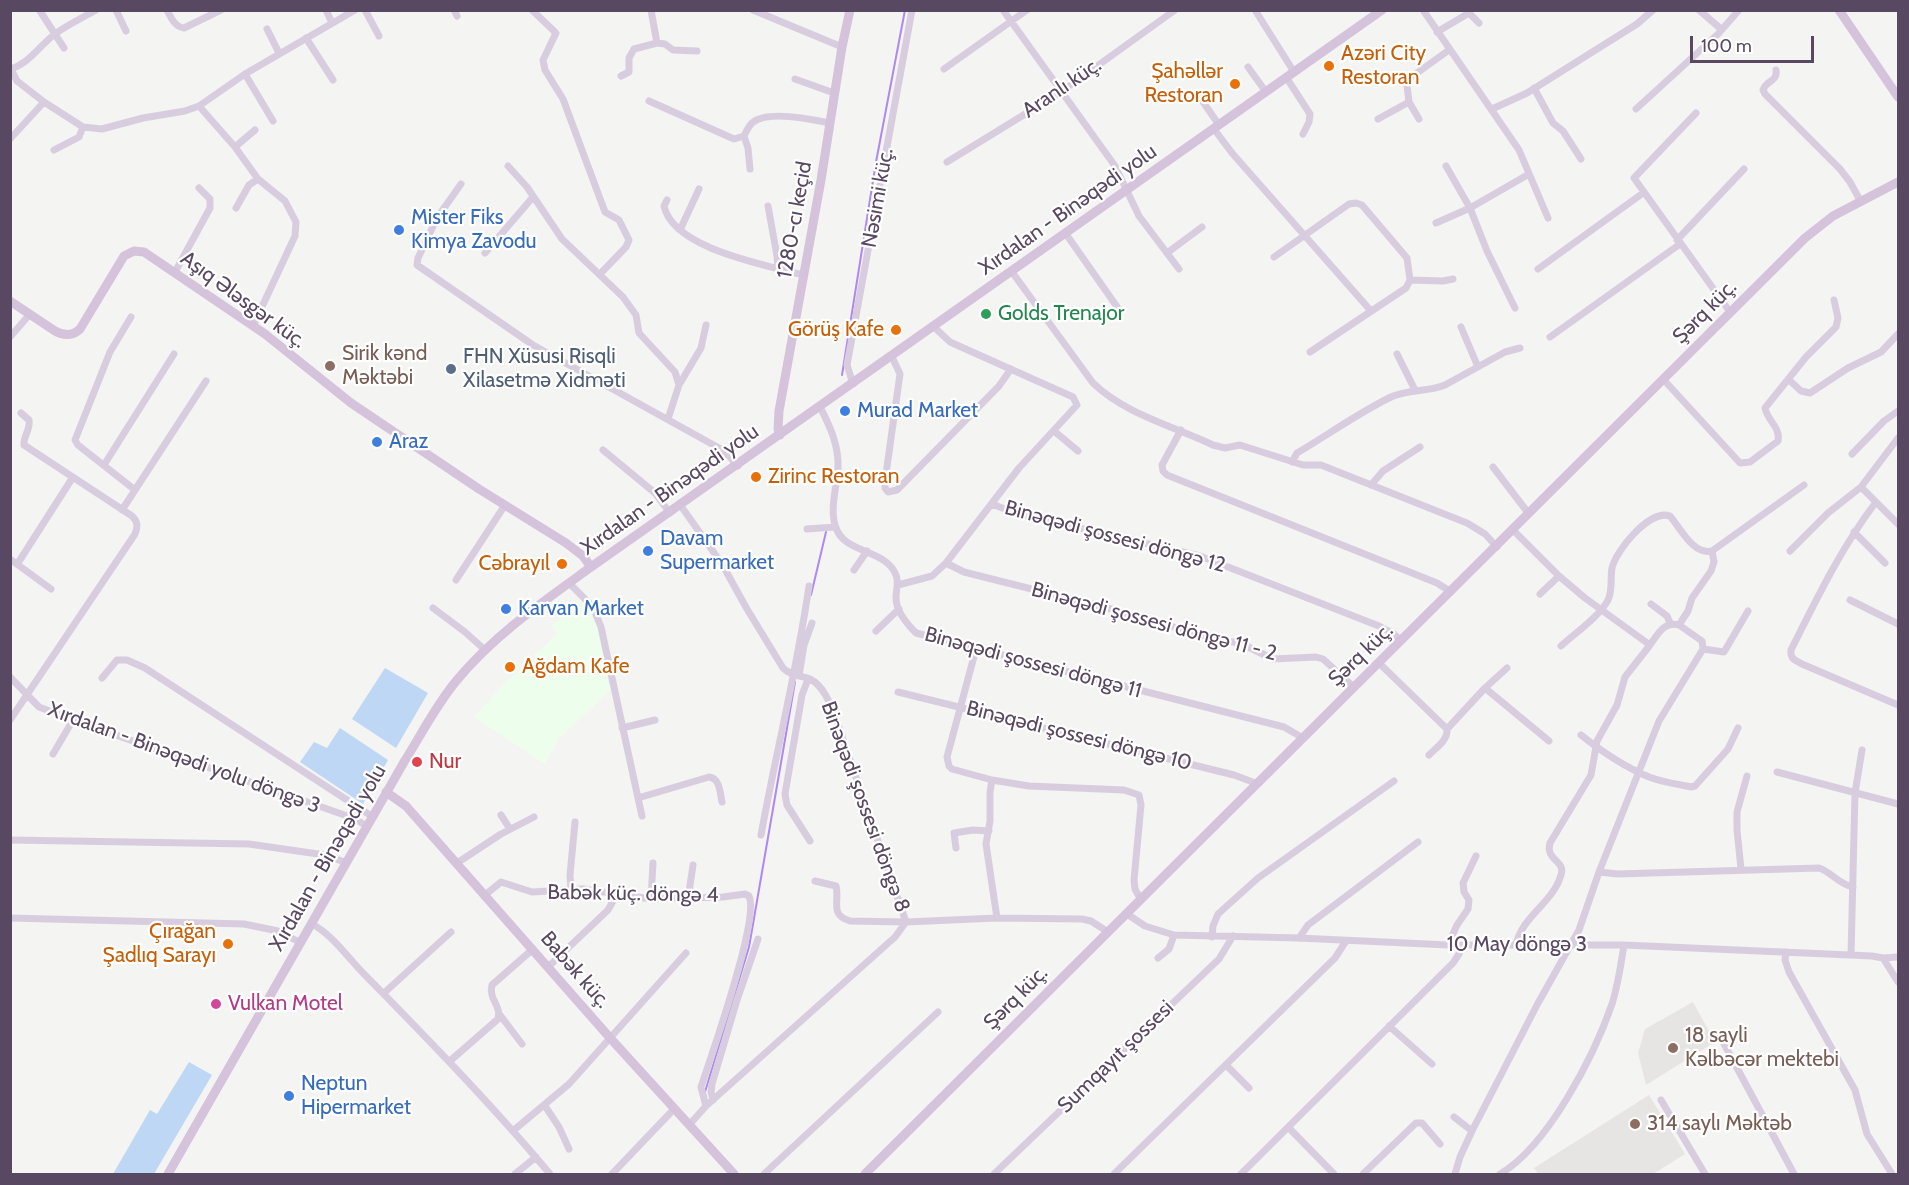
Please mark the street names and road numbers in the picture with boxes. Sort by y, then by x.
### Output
street label: Aranlı küç. [1018,52,1106,124]
street label: Xırdalan - Binəqədi yolu [974,139,1162,281]
street label: Nəsimi küç. [857,146,899,250]
street label: 1280-cı keçid [772,160,818,280]
street label: Aşıq Ələsgər küç. [176,246,310,354]
street label: Şərq küç. [1668,275,1742,349]
street label: Xırdalan - Binəqədi yolu [576,419,764,561]
street label: Binəqədi şossesi döngə 12 [1002,495,1228,579]
street label: Binəqədi şossesi döngə 11 - 2 [1029,577,1279,667]
street label: Şərq küç. [1323,618,1399,692]
street label: Binəqədi şossesi döngə 11 [922,622,1144,704]
street label: Binəqədi şossesi döngə 10 [964,696,1194,776]
street label: Xırdalan - Binəqədi yolu döngə 3 [44,697,324,819]
street label: Binəqədi şossesi döngə 8 [815,698,915,916]
street label: Xırdalan - Binəqədi yolu [264,760,392,956]
street label: Babək küç. döngə 4 [547,880,719,908]
street label: Babək küç. [535,926,615,1014]
street label: 10 May döngə 3 [1447,932,1587,958]
street label: Şərq küç. [979,961,1053,1035]
street label: Sumqayıt şossesi [1053,995,1179,1119]

